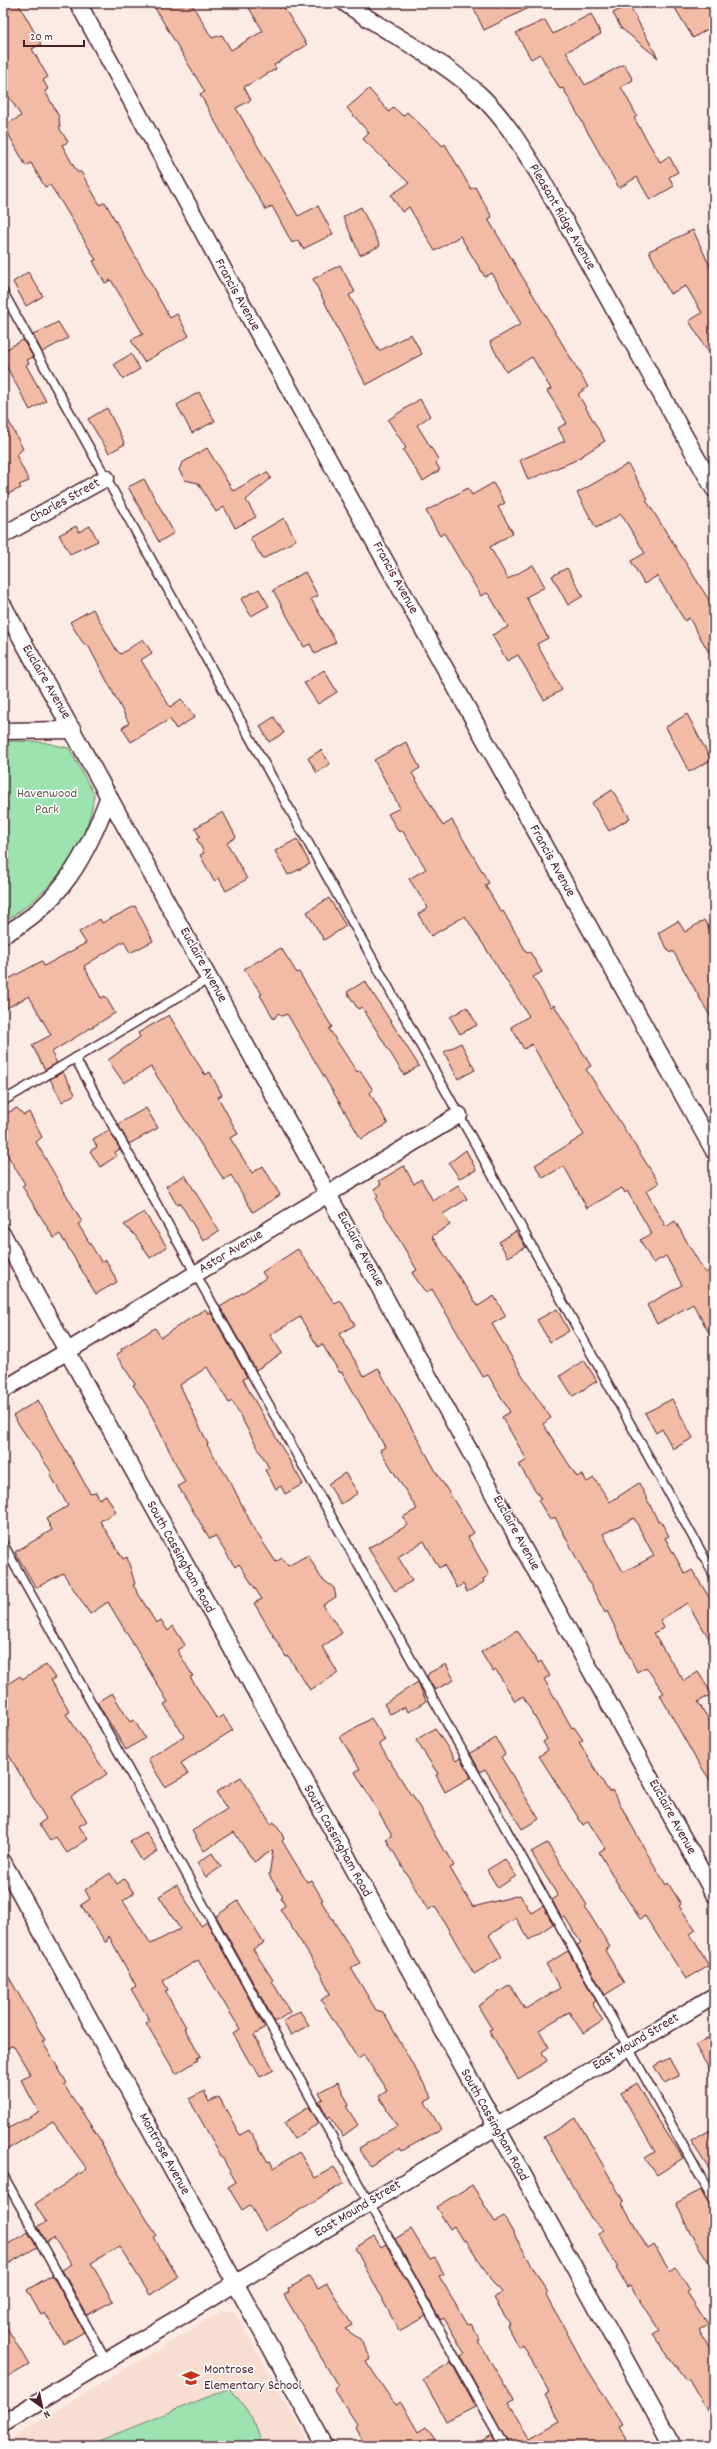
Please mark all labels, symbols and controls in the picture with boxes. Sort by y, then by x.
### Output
scale bar [24,22,84,48]
text: 20 m [30,29,53,46]
street label: Pleasant Ridge Avenue [523,160,601,274]
street label: Francis Avenue [209,255,265,335]
street label: Charles Street [26,473,104,529]
street label: Francis Avenue [367,538,423,618]
street label: Euclaire Avenue [17,641,75,723]
park label: Havenwood Park [17,784,77,820]
street label: Francis Avenue [524,821,580,901]
street label: Euclaire Avenue [174,924,232,1006]
street label: Euclaire Avenue [331,1208,389,1290]
street label: Astor Avenue [195,1225,267,1279]
street label: Euclaire Avenue [487,1492,545,1574]
street label: South Cassingham Road [141,1497,219,1617]
street label: Euclaire Avenue [643,1776,701,1858]
street label: South Cassingham Road [298,1781,376,1901]
street label: East Mound Street [589,2008,683,2076]
street label: South Cassingham Road [455,2065,533,2185]
street label: Montrose Avenue [133,2109,195,2199]
street label: East Mound Street [311,2175,405,2243]
place label: Montrose Elementary School [204,2360,303,2396]
school or university icon: Montrose Elementary School [181,2368,201,2388]
north arrow [22,2387,62,2427]
text: N [39,2406,53,2422]

